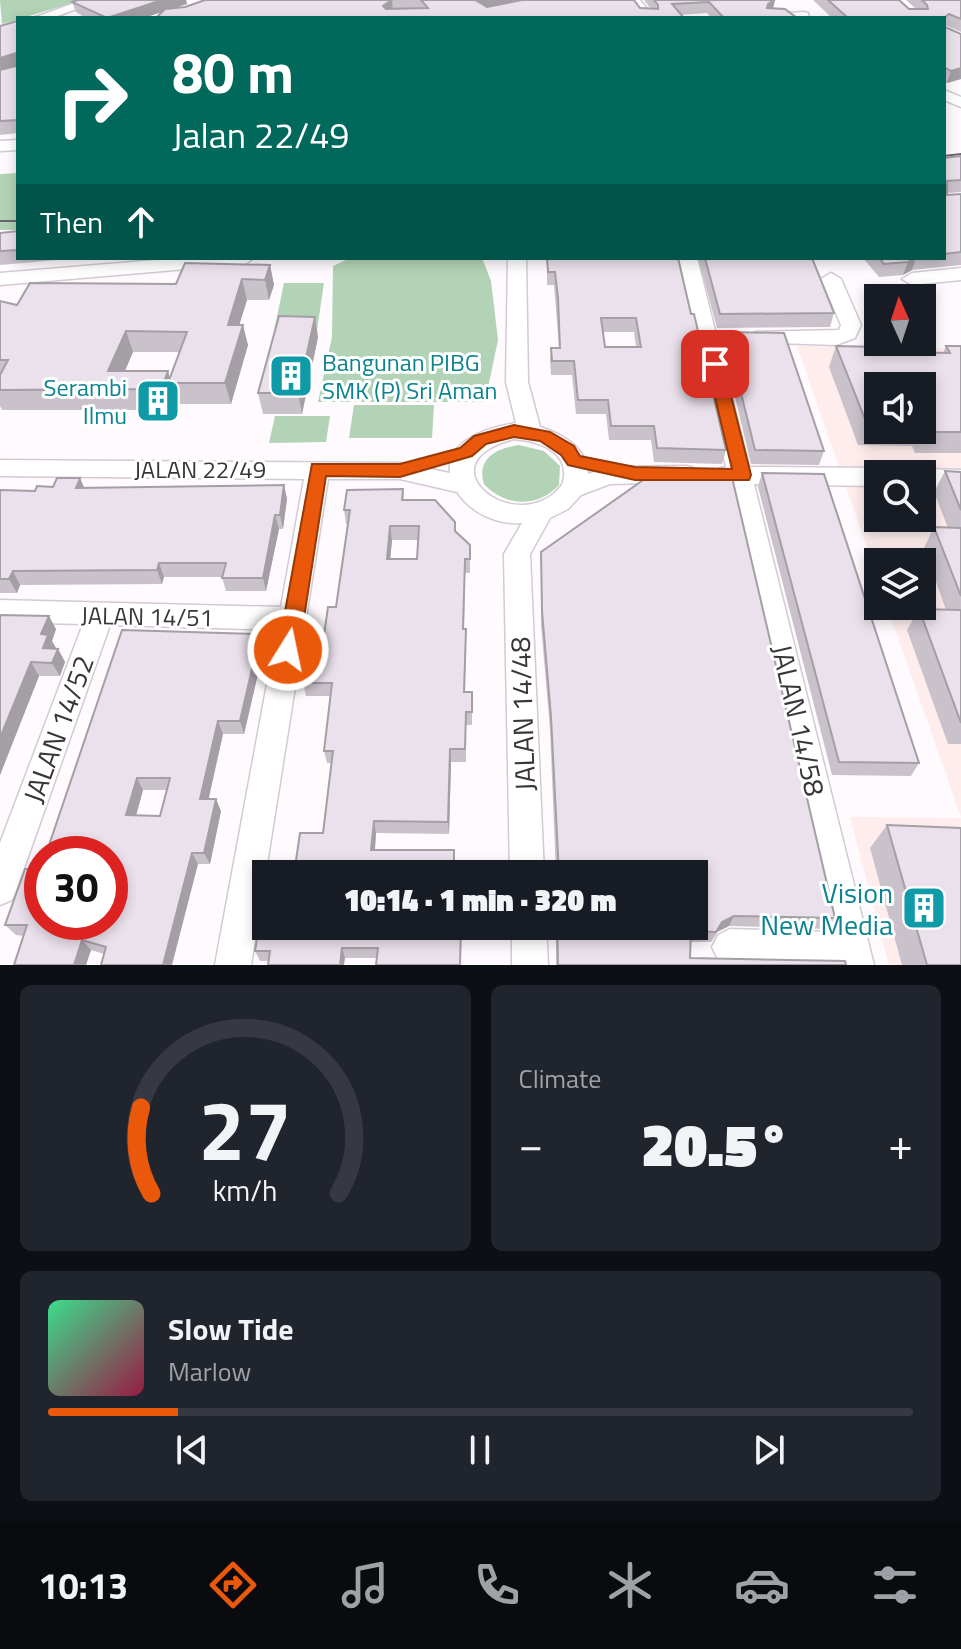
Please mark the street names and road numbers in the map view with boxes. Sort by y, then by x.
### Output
street label: JALAN 22/49 [134,451,266,487]
street label: JALAN 14/51 [81,597,213,635]
street label: JALAN 14/48 [498,636,546,792]
street label: JALAN 14/58 [761,640,837,800]
street label: JALAN 14/52 [11,649,105,809]

